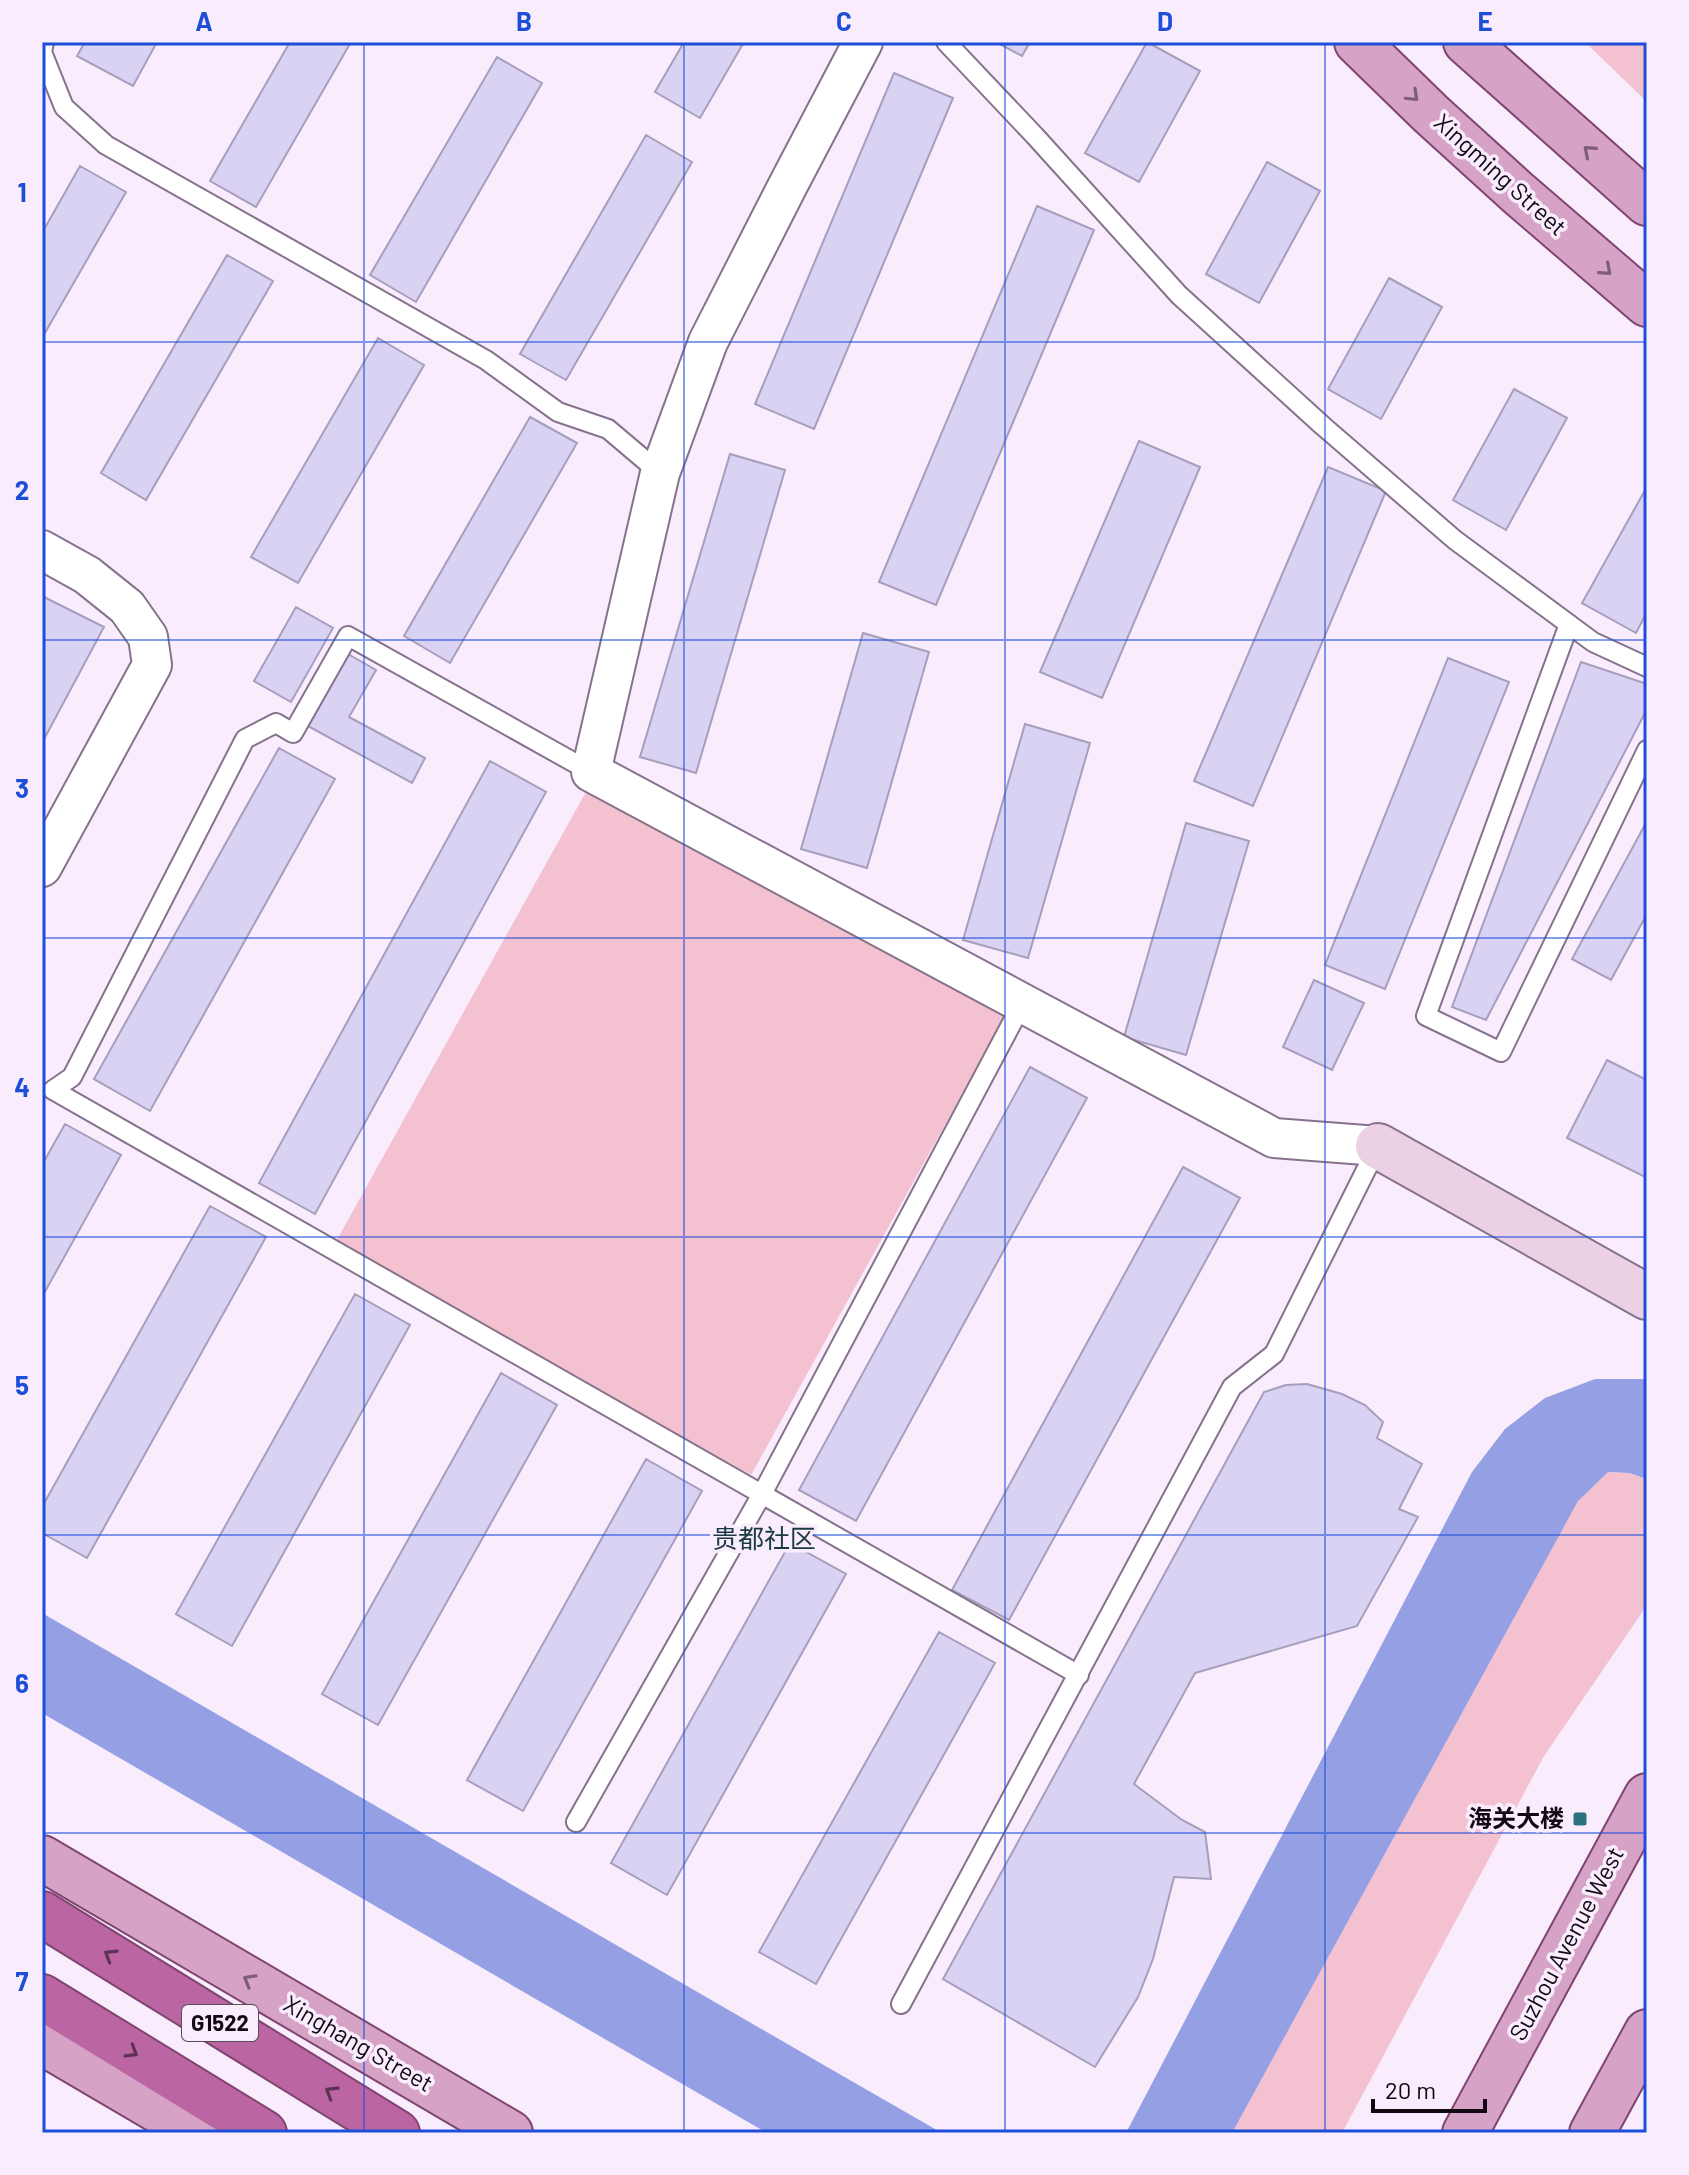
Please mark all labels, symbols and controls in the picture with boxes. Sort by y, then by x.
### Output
text: A [195,5,213,36]
text: B [516,5,532,36]
text: C [836,5,852,36]
text: D [1157,5,1173,36]
text: E [1477,5,1493,36]
one-way arrow [1403,87,1418,101]
street label: Xingming Street [1429,107,1573,241]
one-way arrow [1583,147,1598,161]
text: 1 [17,176,27,207]
one-way arrow [1597,260,1612,275]
text: 2 [15,474,29,505]
text: 3 [15,772,29,803]
text: 4 [14,1071,30,1102]
text: 5 [15,1369,29,1400]
district label: 贵都社区 [712,1522,816,1553]
text: 6 [15,1667,29,1698]
place label: 海关大楼 [1468,1803,1564,1832]
marker: 海关大楼 [1571,1810,1589,1828]
street label: Suzhou Avenue West [1502,1842,1629,2045]
one-way arrow [104,1950,118,1965]
text: 7 [16,1965,29,1996]
one-way arrow [243,1974,258,1990]
street label: Xinghang Street [279,1988,438,2097]
road number: G1522 [182,2005,258,2041]
one-way arrow [123,2042,138,2058]
scale bar [1373,2063,1485,2113]
text: 20 m [1385,2075,1436,2104]
one-way arrow [325,2086,340,2102]

